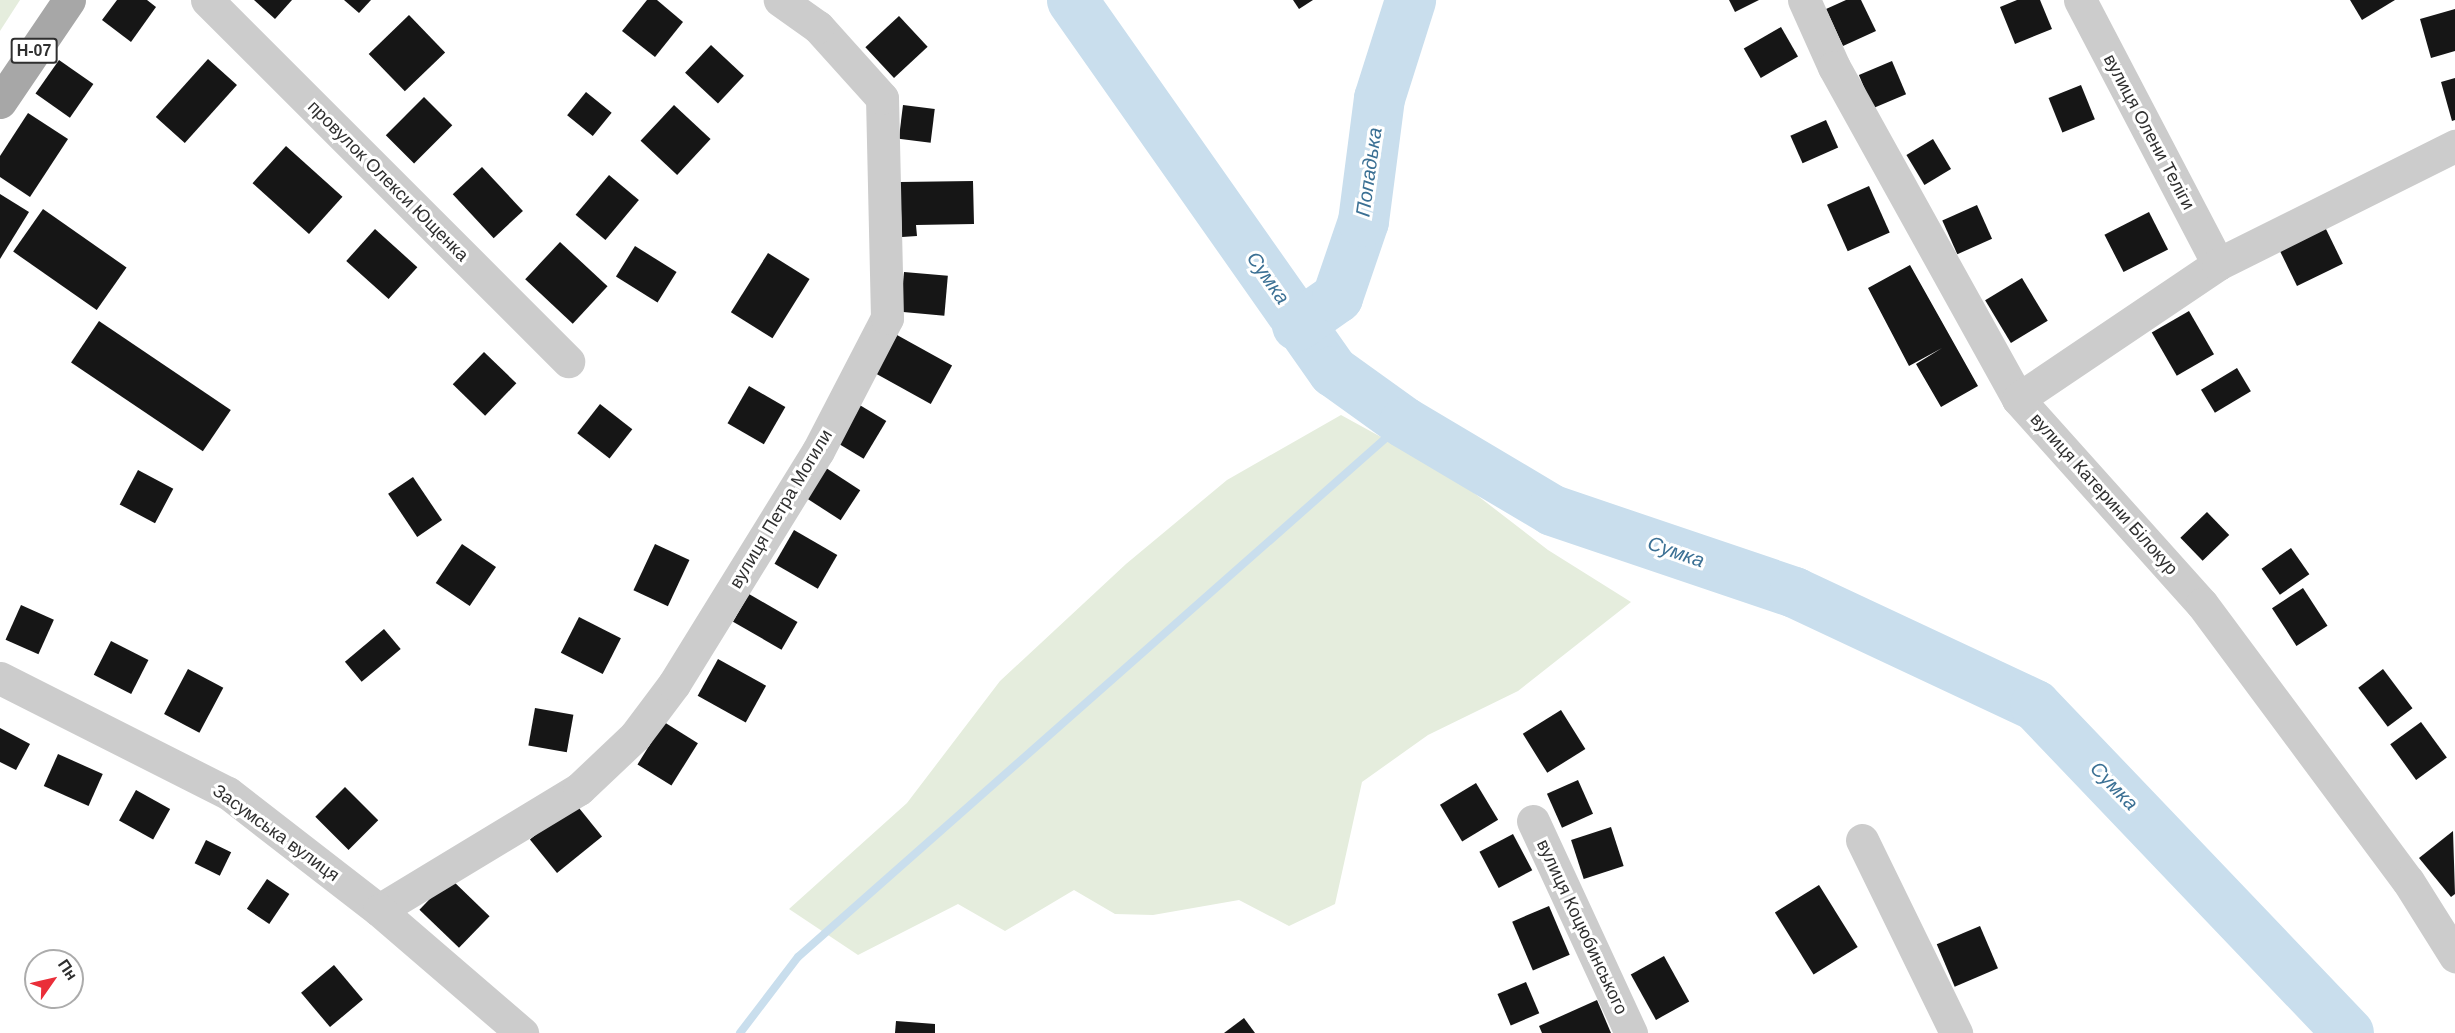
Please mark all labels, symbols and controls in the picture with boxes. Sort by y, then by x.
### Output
road number: Н-07 [10,38,58,64]
street label: вулиця Олени Теліги [2099,50,2199,214]
street label: провулок Олекси Ющенка [303,96,473,266]
water label: Попадька [1351,126,1387,218]
water label: Сумка [1241,247,1295,309]
street label: вулиця Катерини Білокур [2026,409,2182,579]
street label: вулиця Петра Могили [725,426,837,592]
water label: Сумка [1644,531,1708,573]
water label: Сумка [2085,757,2143,815]
street label: Засумська вулиця [209,780,343,886]
street label: вулиця Коцюбинського [1532,836,1632,1018]
north arrow [24,949,84,1009]
text: Пн [55,956,81,983]

